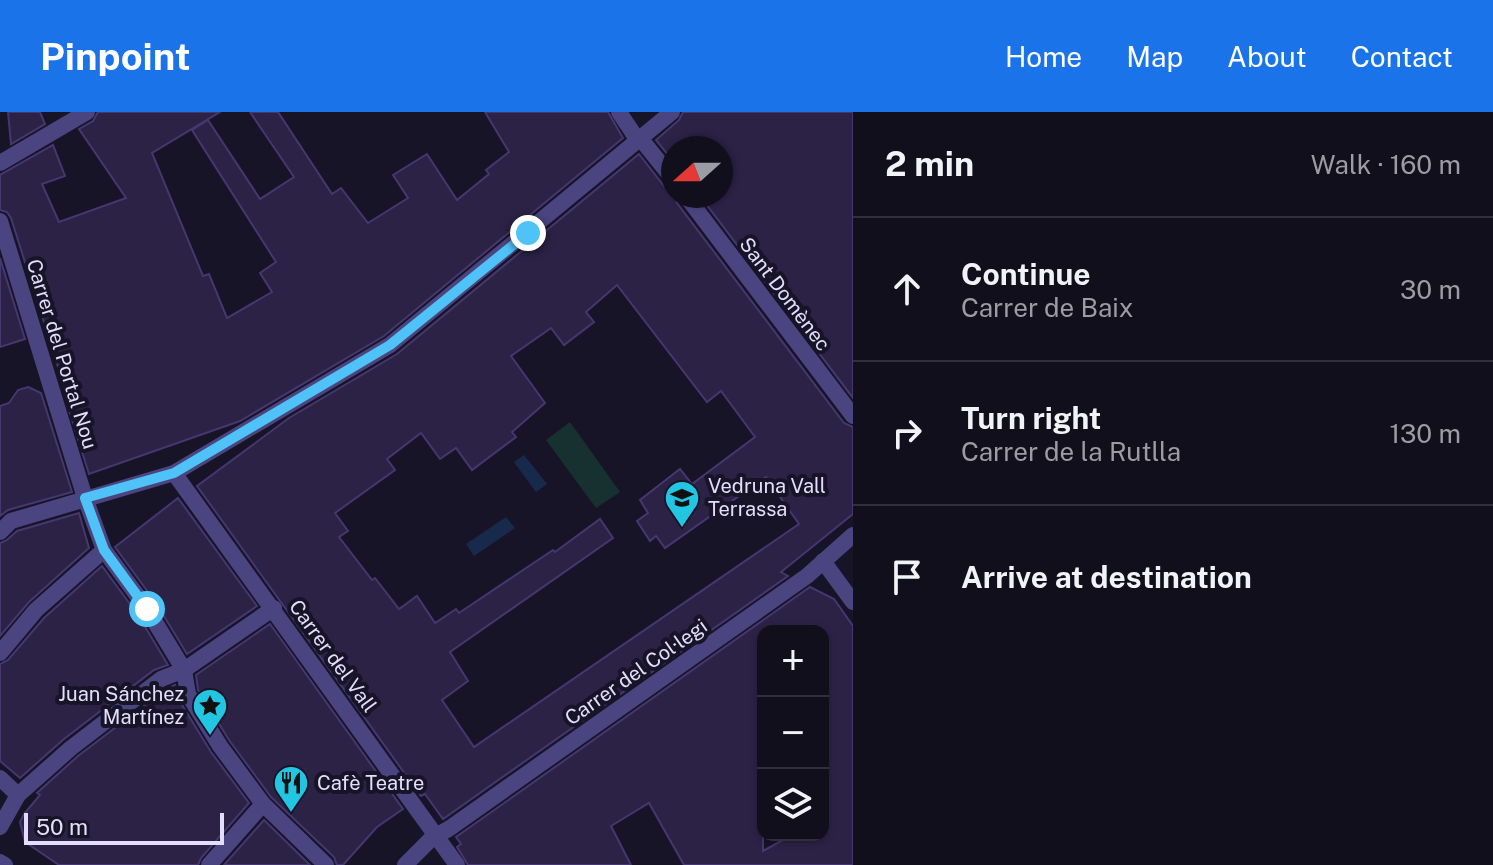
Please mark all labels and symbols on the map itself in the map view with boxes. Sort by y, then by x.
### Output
north arrow [661,136,733,208]
route end [510,215,546,251]
street label: Sant Domènec [735,233,835,355]
street label: Carrer del Portal Nou [22,256,102,452]
place label: Vedruna Vall Terrassa [708,474,826,521]
school or university icon: Vedruna Vall Terrassa [663,479,701,529]
route start [129,591,165,627]
street label: Carrer del Vall [284,595,382,717]
street label: Carrer del Col·legi [560,614,712,730]
place label: Juan Sánchez Martínez [58,682,184,729]
place icon: Juan Sánchez Martínez [191,687,229,737]
restaurant icon: Cafè Teatre [272,764,310,814]
place label: Cafè Teatre [317,771,424,795]
scale bar [24,809,224,845]

